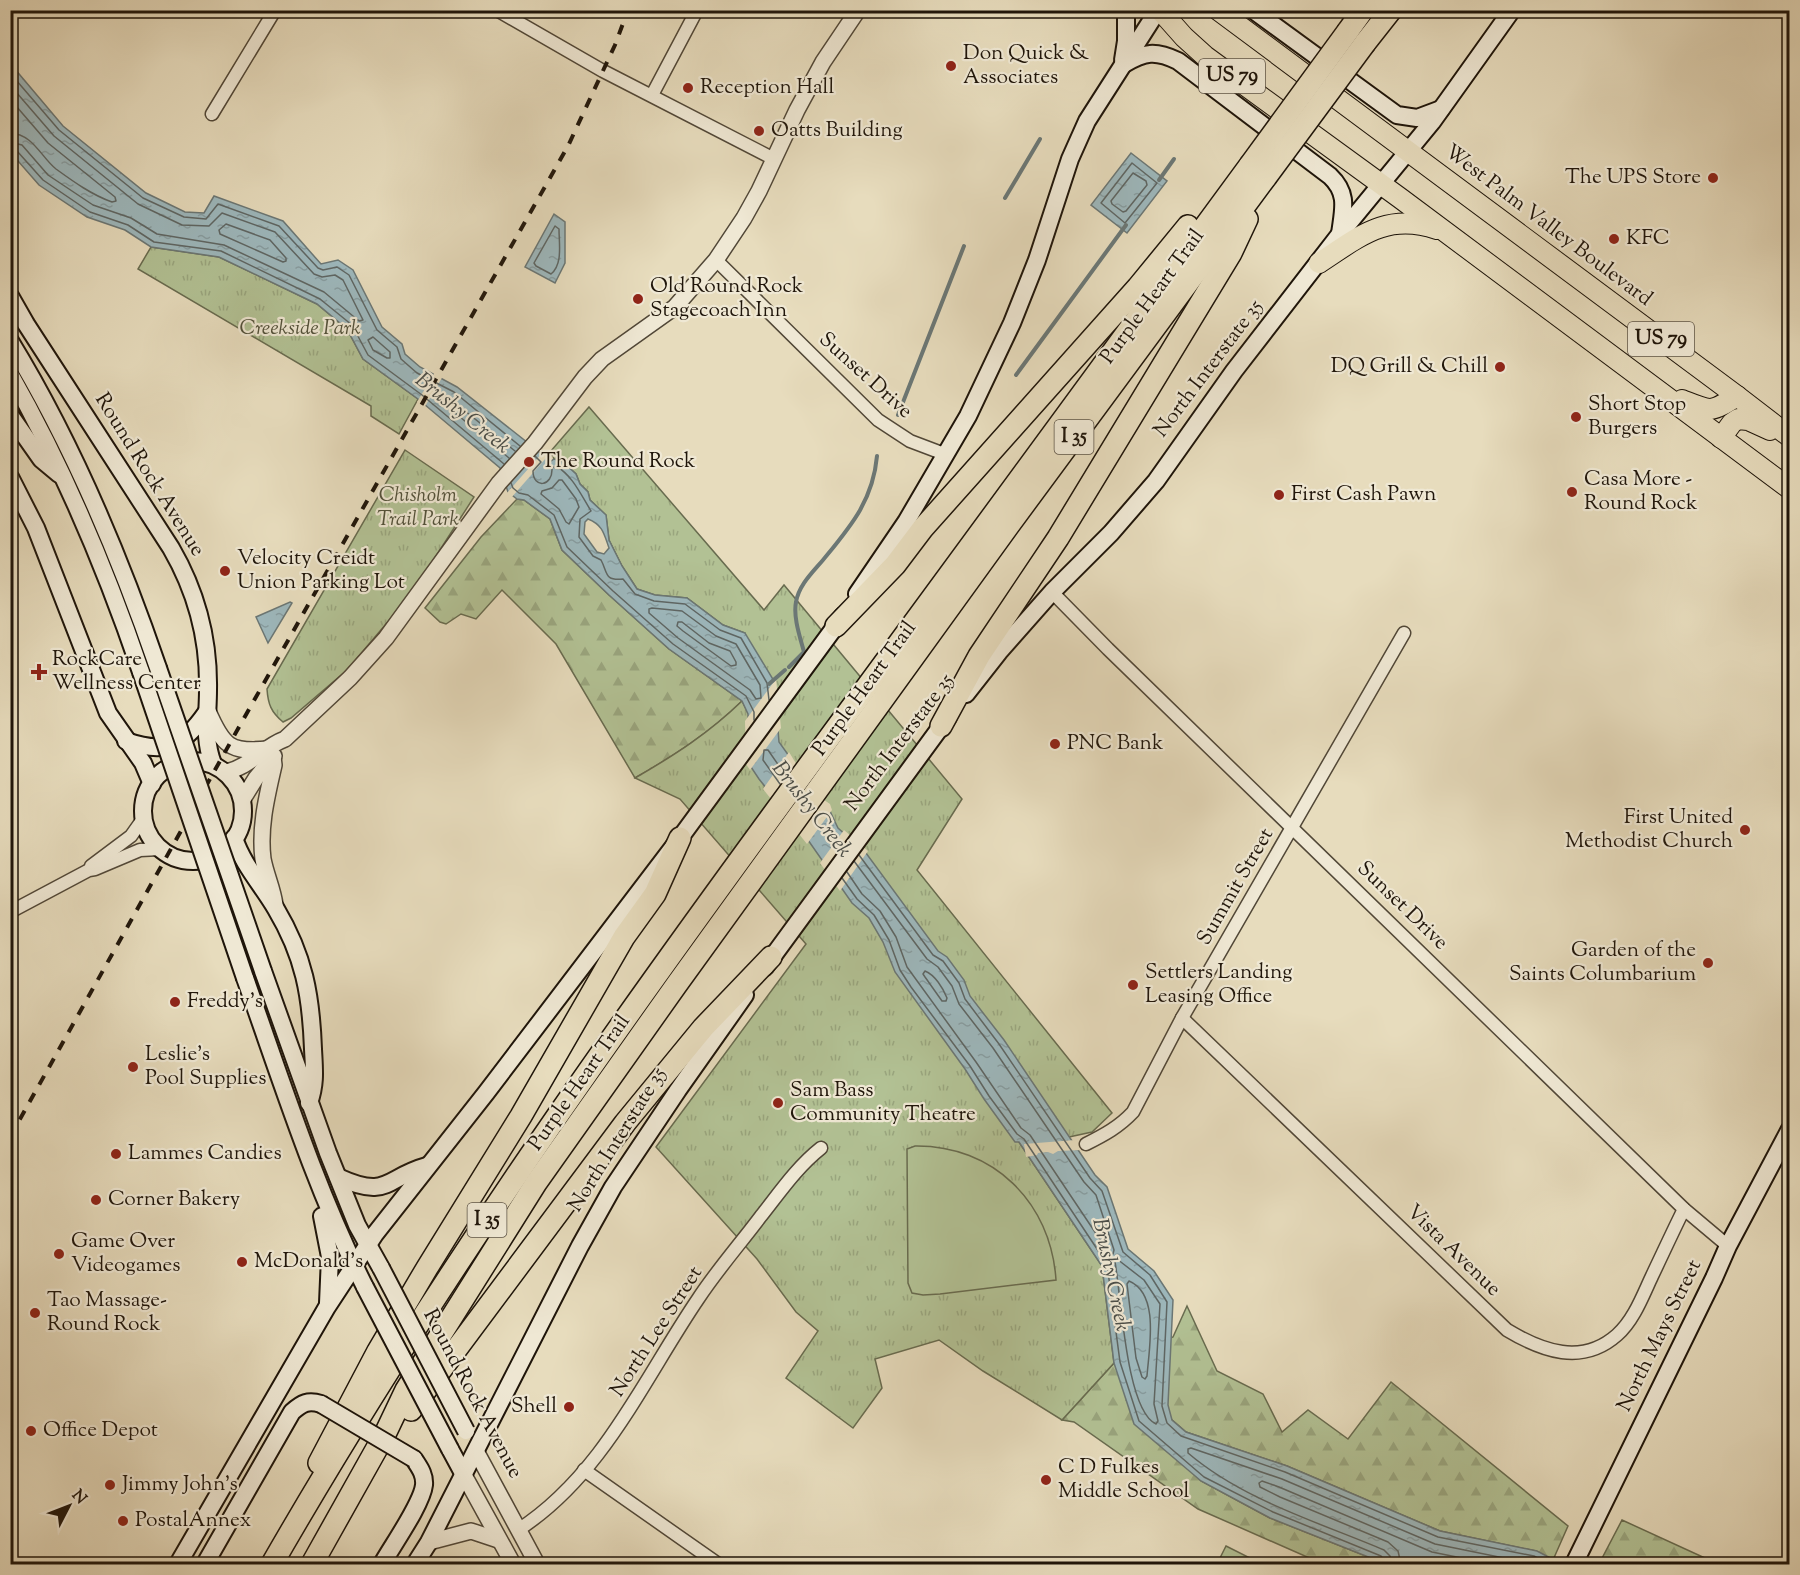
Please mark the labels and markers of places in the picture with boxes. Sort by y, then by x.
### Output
place label: Don Quick & Associates [963,39,1089,93]
marker: Don Quick & Associates [944,59,958,73]
place label: Reception Hall [700,73,834,103]
marker: Reception Hall [681,81,695,95]
place label: Oatts Building [771,116,903,146]
marker: Oatts Building [752,124,766,138]
place label: The UPS Store [1565,163,1701,193]
marker: The UPS Store [1706,171,1720,185]
place label: KFC [1626,224,1670,254]
marker: KFC [1607,232,1621,246]
place label: Old Round Rock Stagecoach Inn [650,272,804,326]
marker: Old Round Rock Stagecoach Inn [631,292,645,306]
place label: DQ Grill & Chill [1331,352,1488,382]
marker: DQ Grill & Chill [1493,360,1507,374]
place label: Short Stop Burgers [1588,390,1686,444]
marker: Short Stop Burgers [1569,410,1583,424]
place label: The Round Rock [541,447,696,477]
marker: The Round Rock [522,455,536,469]
place label: Casa More - Round Rock [1584,465,1698,519]
place label: First Cash Pawn [1291,480,1436,510]
marker: Casa More - Round Rock [1565,485,1579,499]
marker: First Cash Pawn [1272,488,1286,502]
place label: Velocity Creidt Union Parking Lot [237,544,405,598]
marker: Velocity Creidt Union Parking Lot [218,564,232,578]
place label: RockCare Wellness Center [52,645,201,699]
marker: RockCare Wellness Center [30,663,48,681]
place label: PNC Bank [1067,729,1164,759]
marker: PNC Bank [1048,737,1062,751]
place label: First United Methodist Church [1565,803,1733,857]
marker: First United Methodist Church [1738,823,1752,837]
place label: Garden of the Saints Columbarium [1509,936,1696,990]
marker: Garden of the Saints Columbarium [1701,956,1715,970]
place label: Settlers Landing Leasing Office [1145,958,1292,1012]
marker: Settlers Landing Leasing Office [1126,978,1140,992]
place label: Freddy's [187,987,263,1017]
marker: Freddy's [168,995,182,1009]
place label: Leslie's Pool Supplies [145,1040,267,1094]
marker: Leslie's Pool Supplies [126,1060,140,1074]
place label: Sam Bass Community Theatre [790,1076,976,1130]
marker: Sam Bass Community Theatre [771,1096,785,1110]
place label: Lammes Candies [128,1139,282,1169]
marker: Lammes Candies [109,1147,123,1161]
place label: Corner Bakery [108,1185,241,1215]
marker: Corner Bakery [89,1193,103,1207]
place label: Game Over Videogames [71,1227,181,1281]
marker: Game Over Videogames [52,1247,66,1261]
place label: McDonald's [254,1247,363,1277]
marker: McDonald's [235,1255,249,1269]
place label: Tao Massage- Round Rock [47,1286,167,1340]
marker: Tao Massage- Round Rock [28,1306,42,1320]
place label: Shell [511,1392,557,1422]
marker: Shell [562,1400,576,1414]
place label: Office Depot [43,1416,158,1446]
marker: Office Depot [24,1424,38,1438]
place label: C D Fulkes Middle School [1058,1453,1189,1507]
place label: Jimmy John's [121,1470,238,1500]
marker: C D Fulkes Middle School [1039,1473,1053,1487]
marker: Jimmy John's [103,1478,117,1492]
place label: PostalAnnex [135,1506,251,1536]
marker: PostalAnnex [116,1514,130,1528]

